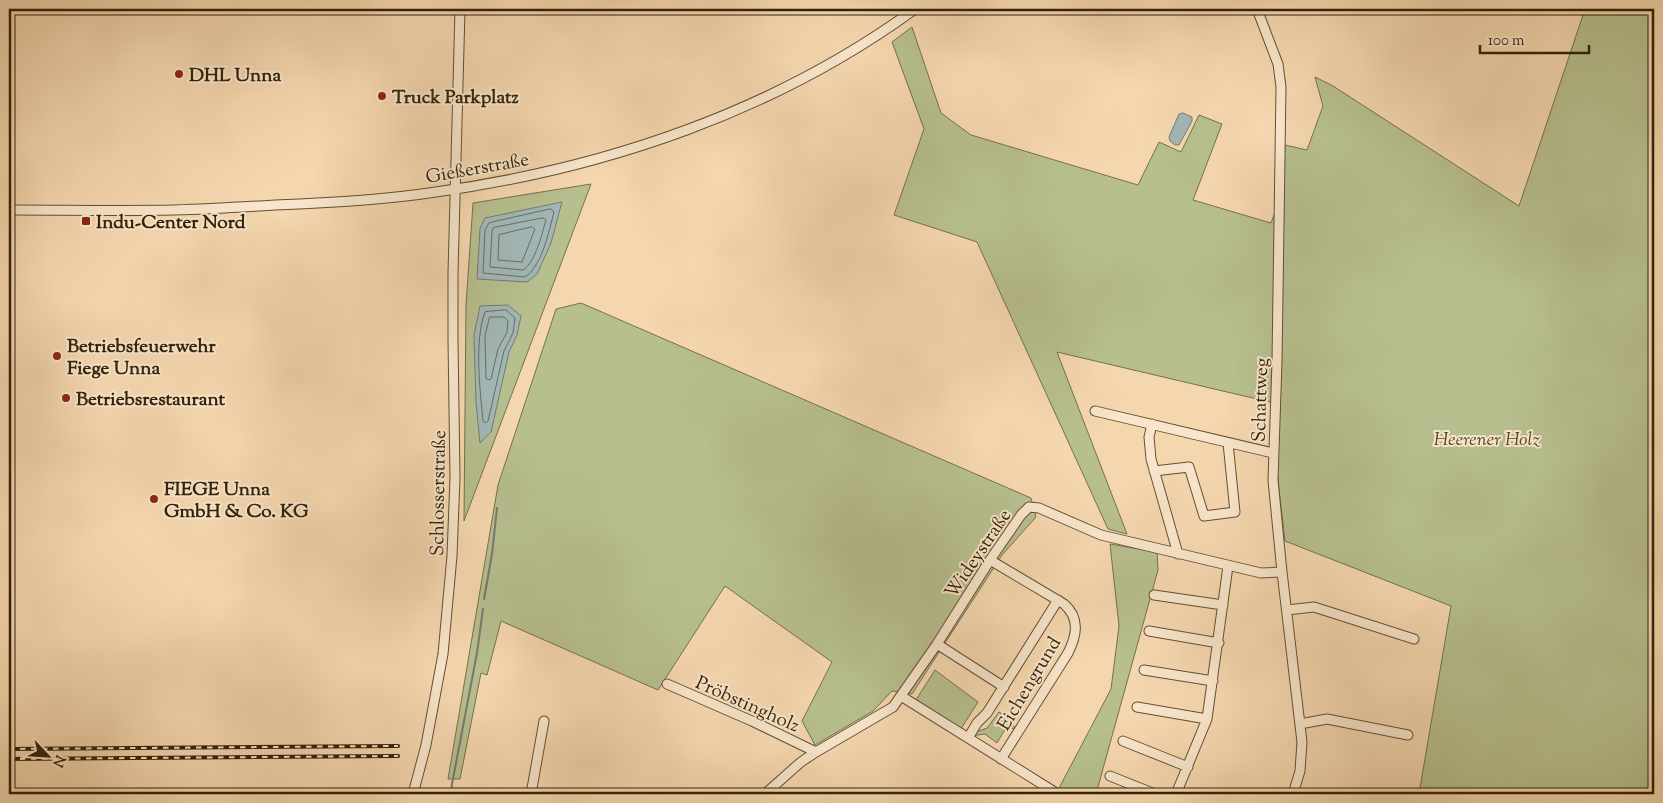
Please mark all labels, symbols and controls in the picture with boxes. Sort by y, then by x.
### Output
scale bar [1480,22,1589,54]
text: 100 m [1488,31,1525,52]
place label: DHL Unna [189,63,282,90]
marker: DHL Unna [173,68,185,80]
place label: Truck Parkplatz [392,85,519,112]
marker: Truck Parkplatz [376,90,388,102]
street label: Gießerstraße [424,147,531,192]
place label: Indu-Center Nord [96,210,246,237]
marker: Indu-Center Nord [80,215,92,227]
place label: Betriebsfeuerwehr Fiege Unna [67,334,217,383]
marker: Betriebsfeuerwehr Fiege Unna [51,350,63,362]
street label: Schattweg [1247,357,1276,443]
place label: Betriebsrestaurant [76,387,225,414]
marker: Betriebsrestaurant [60,392,72,404]
park label: Heerener Holz [1434,427,1540,454]
street label: Schlosserstraße [425,430,454,556]
place label: FIEGE Unna GmbH & Co. KG [164,477,309,526]
marker: FIEGE Unna GmbH & Co. KG [148,493,160,505]
street label: Wideystraße [939,504,1019,604]
street label: Eichengrund [991,632,1069,736]
street label: Pröbstingholz [691,670,803,740]
north arrow [22,730,72,780]
text: N [47,751,69,770]

